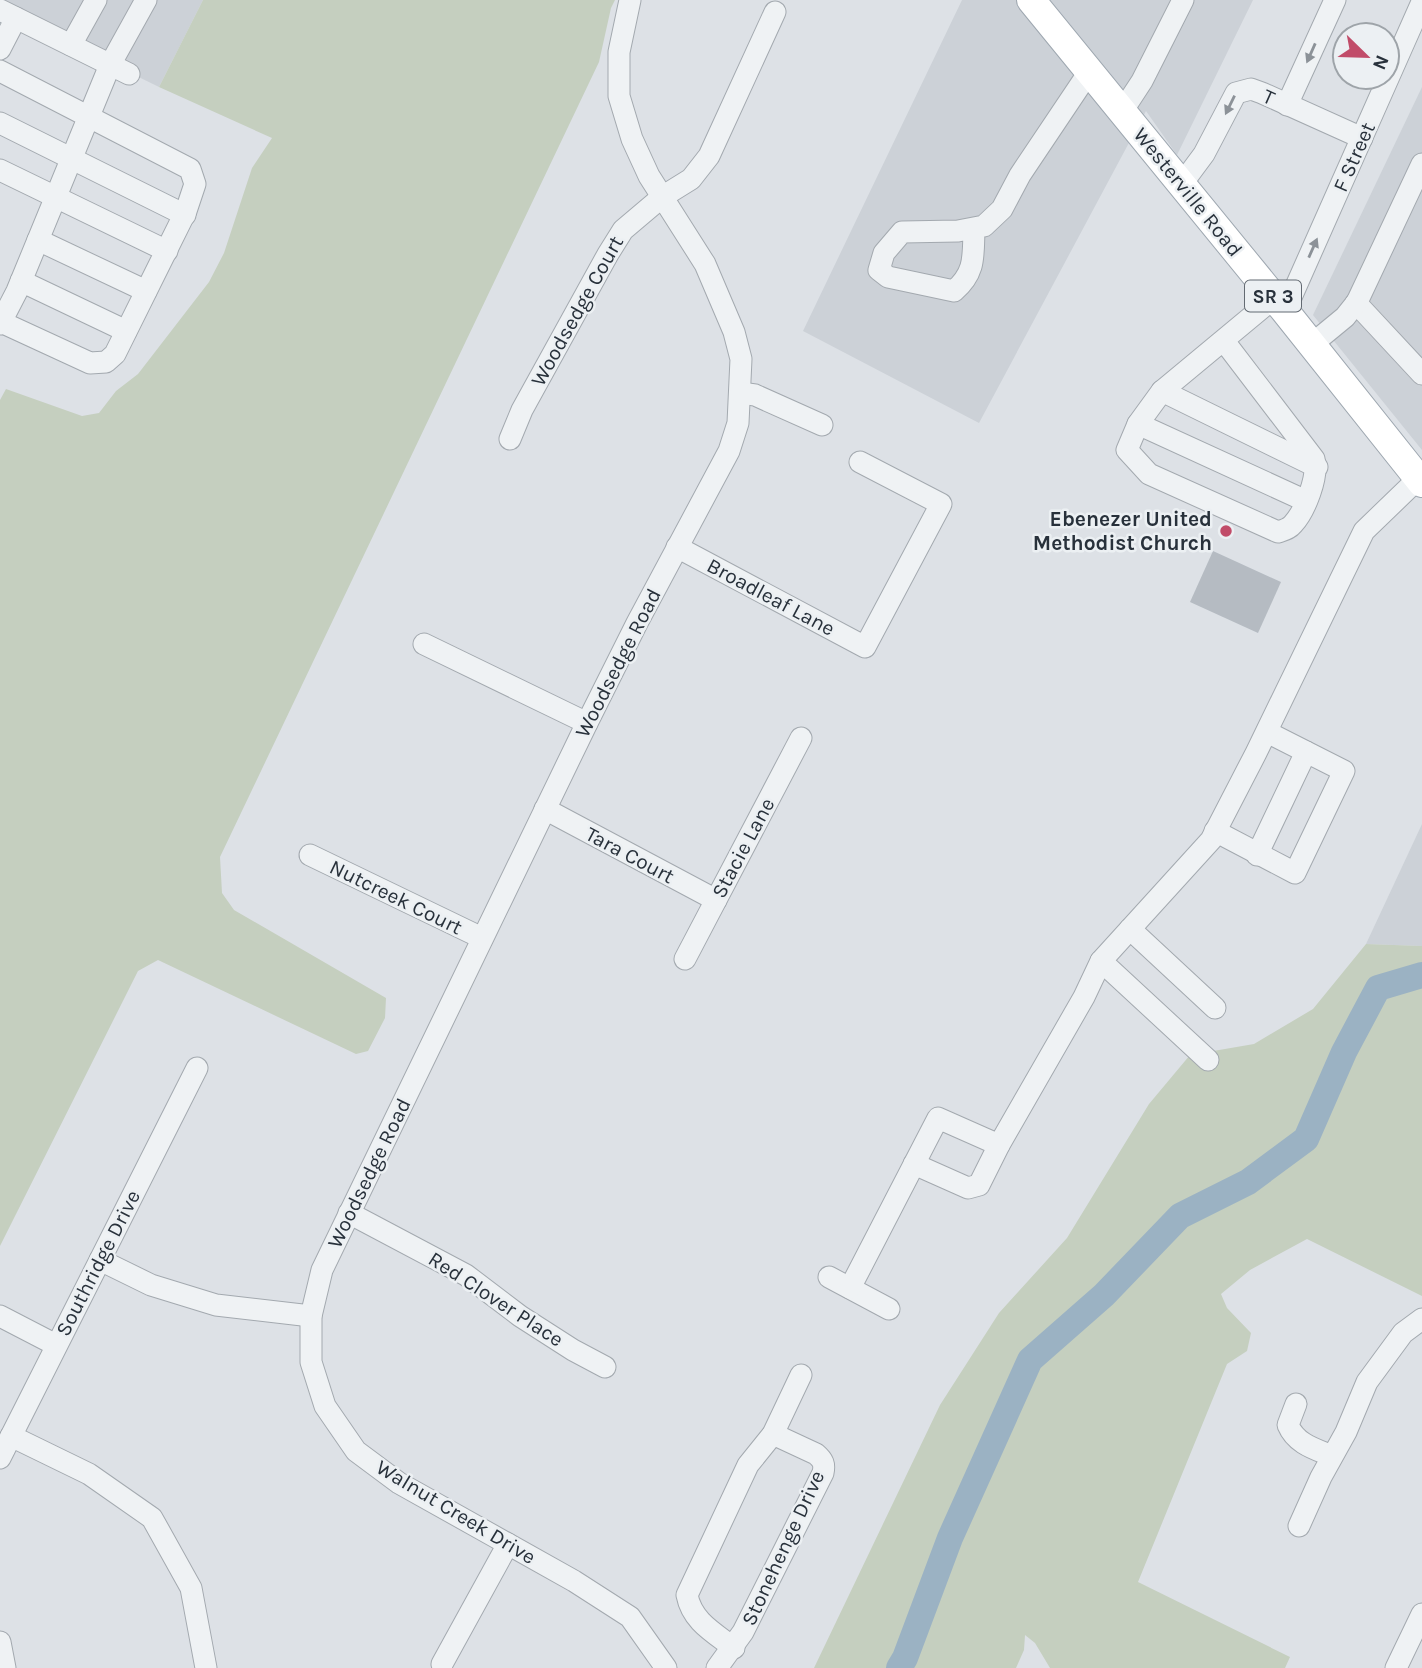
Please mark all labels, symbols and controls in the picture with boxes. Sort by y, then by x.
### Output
north arrow [1331,21,1401,91]
one-way arrow [1305,42,1316,63]
text: N [1368,52,1394,73]
street label: T [1259,84,1279,110]
one-way arrow [1225,95,1236,115]
street label: F Street [1328,118,1380,196]
street label: Westerville Road [1129,123,1247,261]
street label: Woodsedge Court [526,232,628,390]
one-way arrow [1307,238,1319,258]
road number: SR 3 [1245,280,1301,312]
place label: Ebenezer United Methodist Church [1033,507,1212,555]
marker: Ebenezer United Methodist Church [1218,523,1234,539]
street label: Broadleaf Lane [703,553,839,641]
street label: Woodsedge Road [570,585,666,741]
street label: Stacie Lane [707,794,779,902]
street label: Tara Court [582,822,679,888]
street label: Nutcreek Court [326,855,466,939]
street label: Woodsedge Road [322,1094,416,1252]
street label: Southridge Drive [51,1186,145,1340]
street label: Red Clover Place [424,1246,568,1352]
street label: Walnut Creek Drive [372,1455,540,1569]
street label: Stonehenge Drive [737,1467,829,1629]

